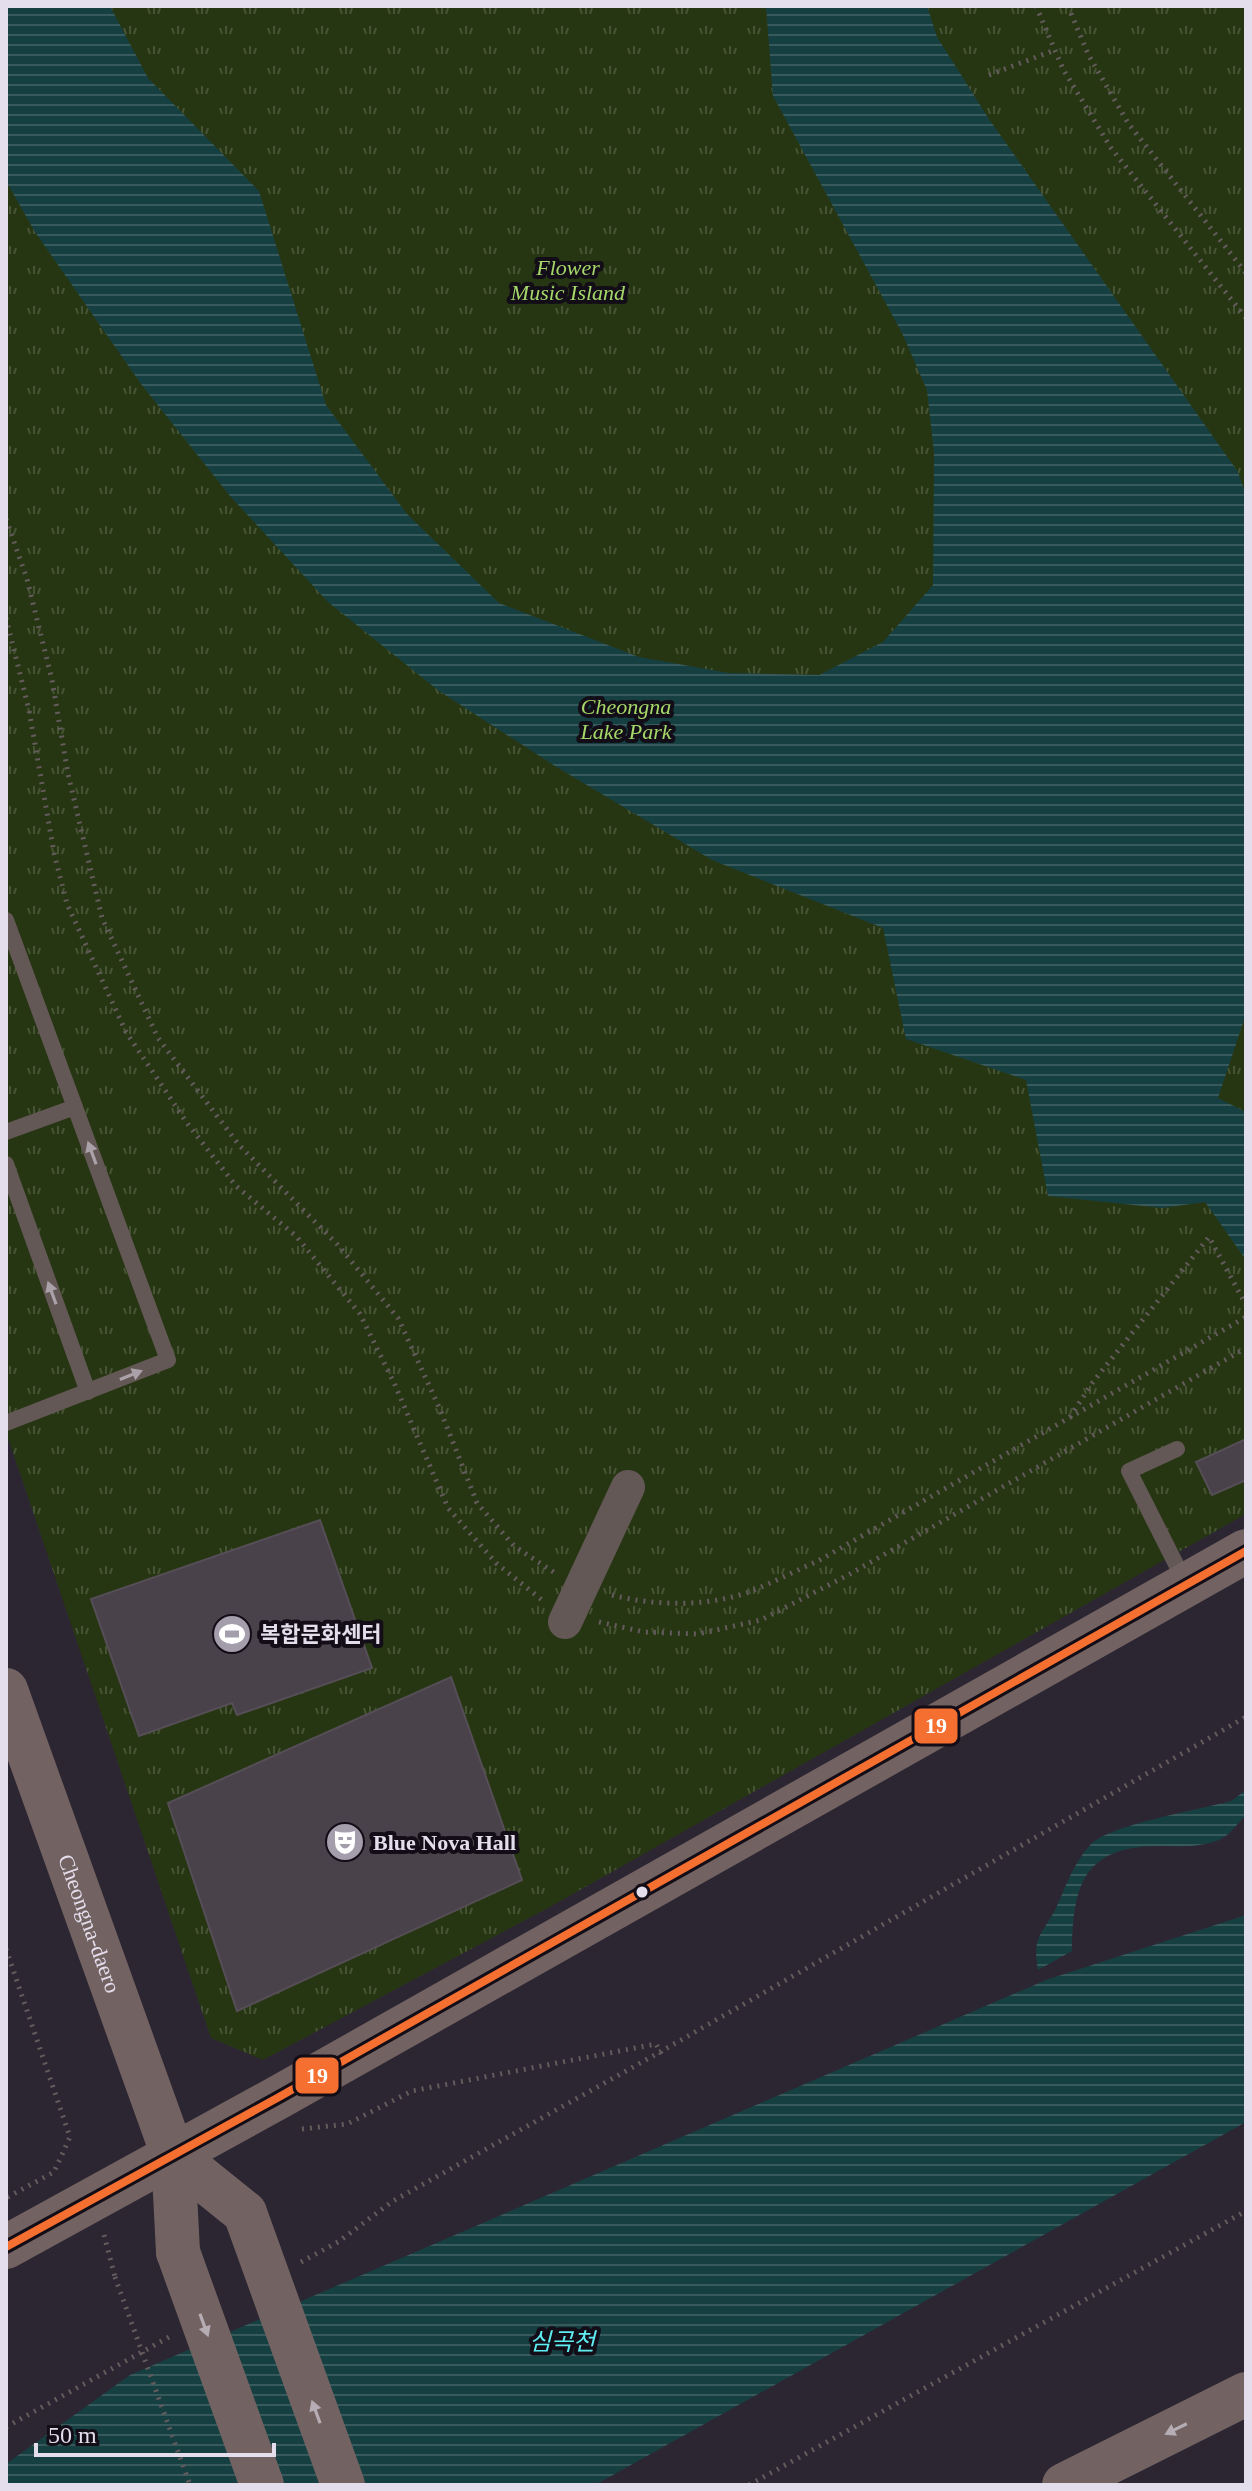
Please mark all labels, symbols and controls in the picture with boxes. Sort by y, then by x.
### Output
park label: Flower Music Island [510,255,626,305]
park label: Cheongna Lake Park [579,694,673,744]
one-way arrow [85,1141,98,1165]
one-way arrow [46,1280,58,1304]
one-way arrow [119,1368,143,1381]
sports icon: 복합문화센터 [211,1613,253,1655]
place label: 복합문화센터 [260,1622,381,1647]
line badge: 19 [913,1707,959,1745]
text: 19 [925,1713,947,1738]
theatre icon: Blue Nova Hall [324,1821,366,1863]
place label: Blue Nova Hall [373,1830,516,1855]
street label: Cheongna-daero [53,1851,126,1996]
unlabelled marker [634,1884,650,1900]
line badge: 19 [294,2056,340,2095]
text: 19 [306,2063,328,2088]
one-way arrow [199,2314,211,2338]
water label: 심곡천 [529,2329,598,2355]
one-way arrow [310,2399,322,2423]
scale bar [36,2407,274,2457]
text: 50 m [48,2422,97,2448]
one-way arrow [1165,2422,1188,2436]

